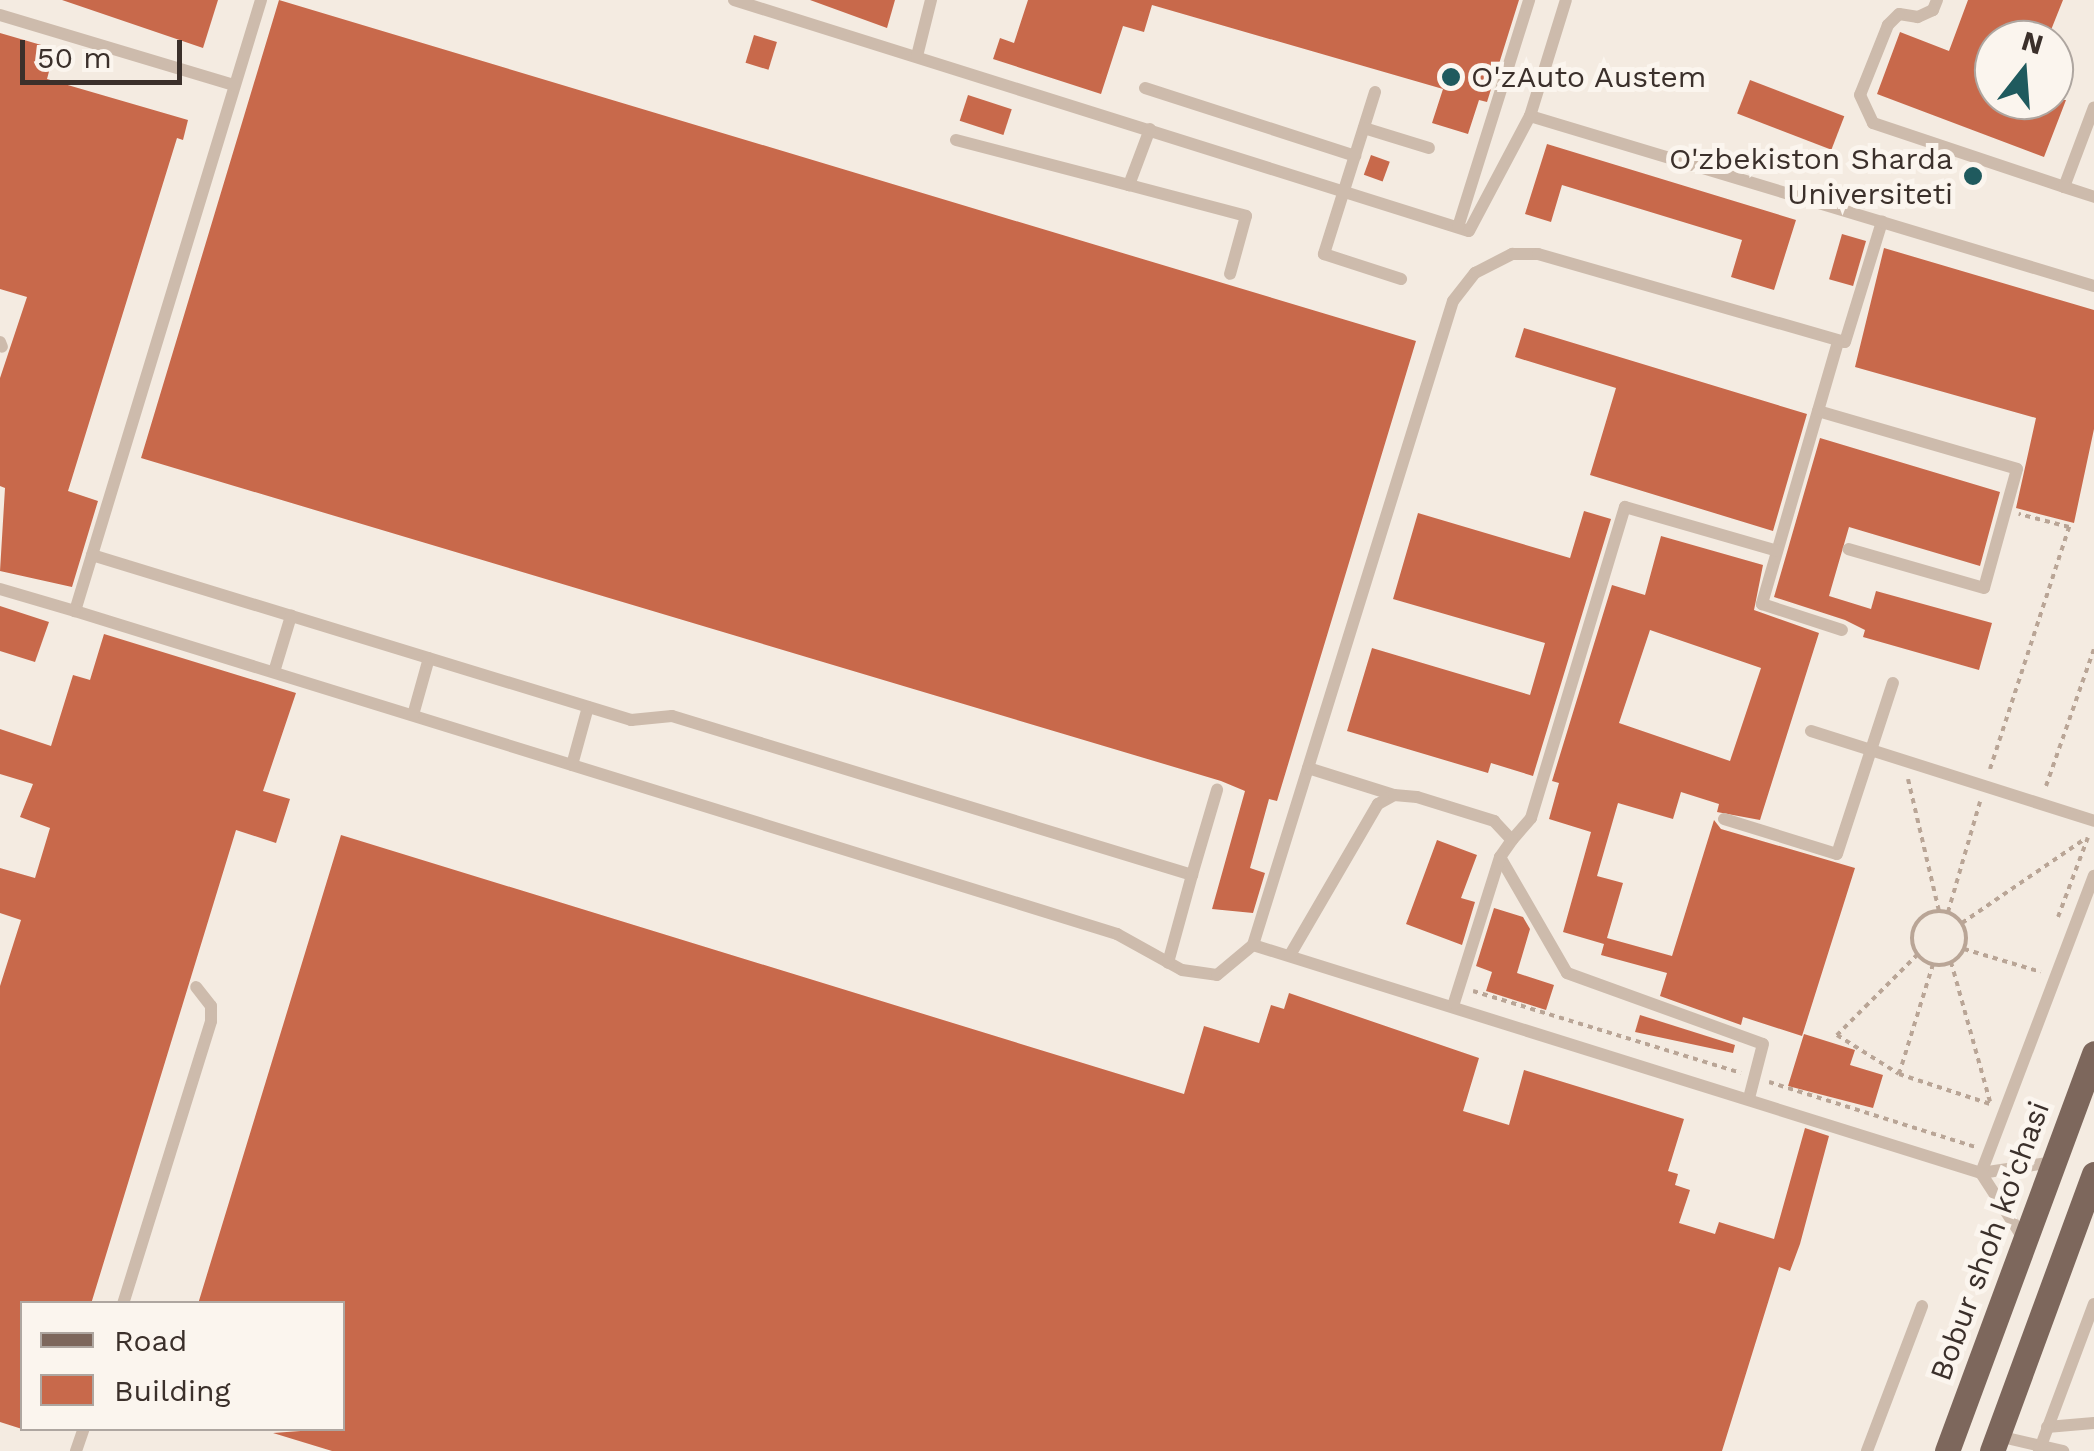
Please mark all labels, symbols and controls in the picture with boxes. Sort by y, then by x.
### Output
scale bar [25,20,188,82]
north arrow [1974,20,2074,120]
text: N [2018,24,2047,62]
text: 50 m [37,40,112,75]
place label: O'zAuto Austem [1471,59,1708,95]
marker: O'zAuto Austem [1440,66,1462,88]
place label: O'zbekiston Sharda Universiteti [1669,141,1953,212]
marker: O'zbekiston Sharda Universiteti [1962,165,1984,187]
street label: Bobur shoh ko'chasi [1923,1096,2057,1386]
legend [20,1301,345,1431]
text: Road [114,1323,187,1358]
text: Building [114,1373,231,1408]

